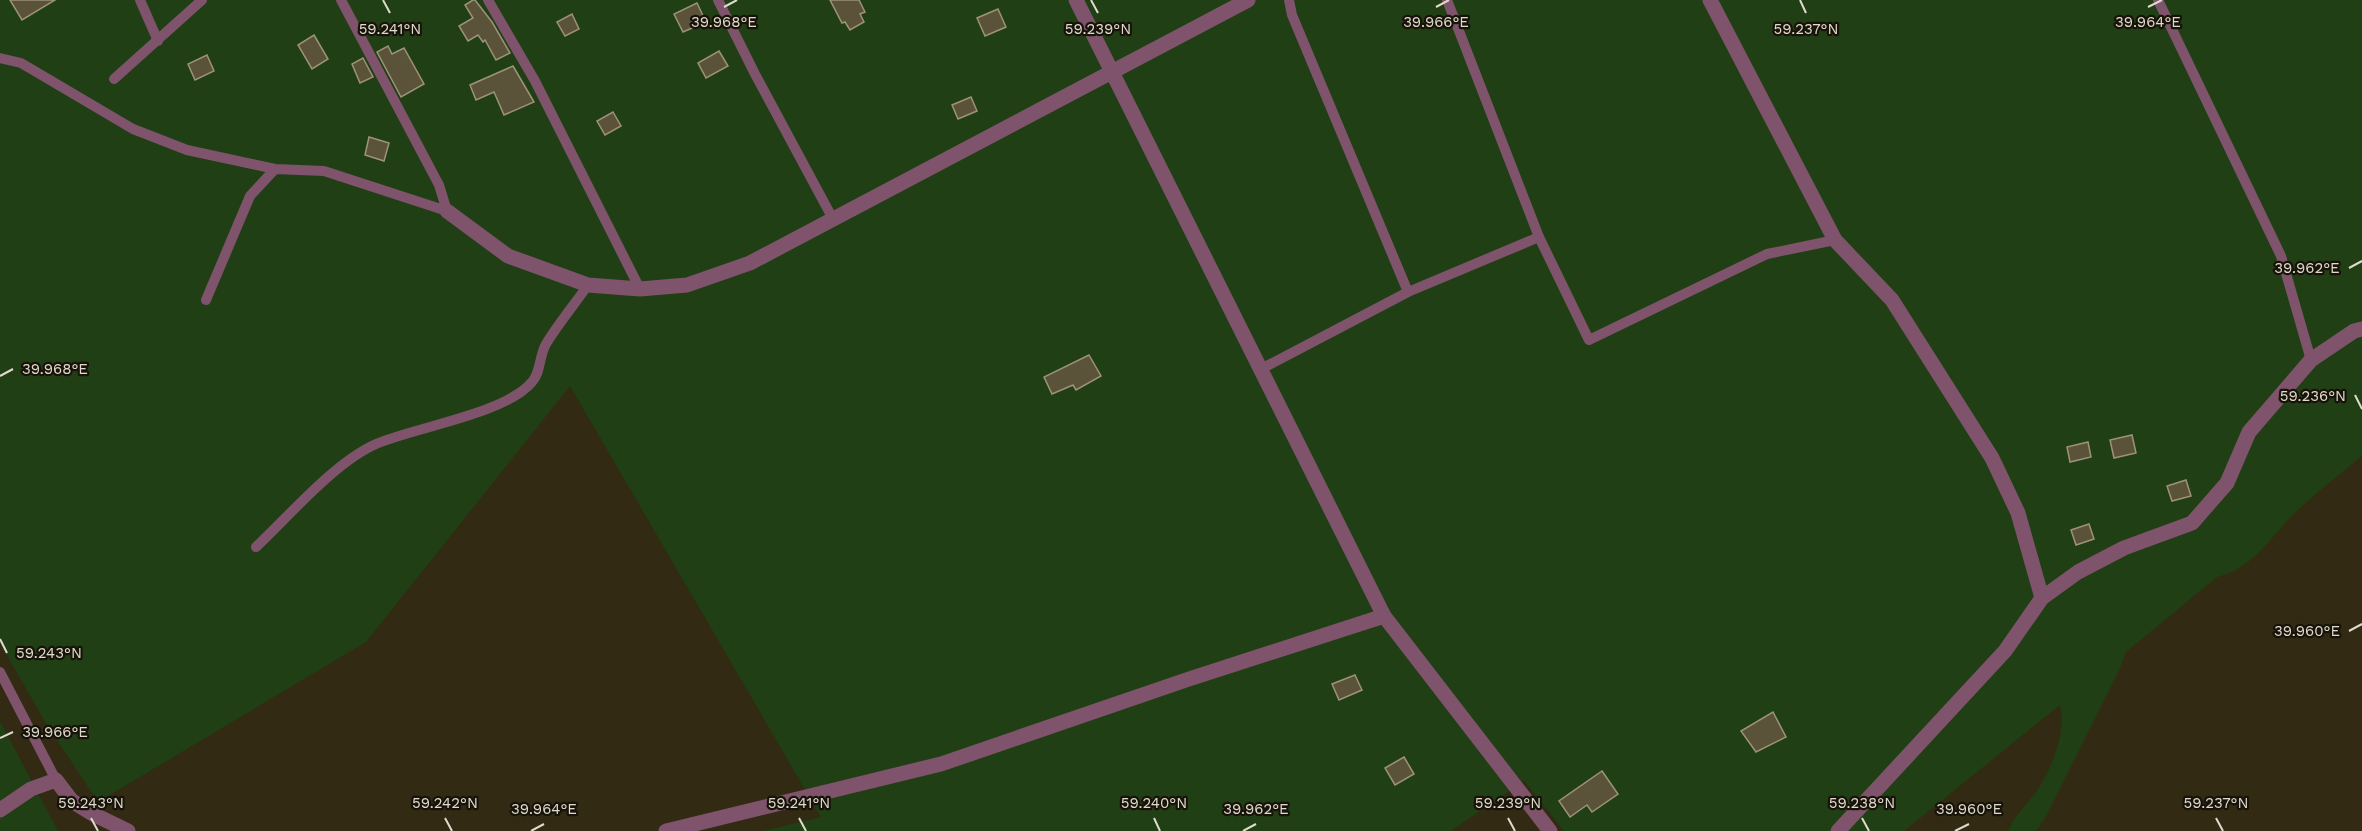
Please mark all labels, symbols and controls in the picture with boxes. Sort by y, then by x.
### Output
text: 39.968°E [691,13,757,31]
text: 39.966°E [1403,13,1469,31]
text: 39.964°E [2115,13,2181,31]
text: 59.241°N [359,20,421,38]
text: 59.239°N [1065,20,1131,38]
text: 59.237°N [1774,20,1838,38]
text: 39.962°E [2274,259,2340,277]
text: 39.968°E [22,360,88,378]
text: 59.236°N [2280,387,2346,405]
text: 39.960°E [2274,622,2340,640]
text: 59.243°N [16,644,82,662]
text: 39.966°E [22,723,88,741]
text: 59.243°N [58,794,124,812]
text: 59.242°N [412,794,478,812]
text: 59.241°N [768,794,830,812]
text: 59.240°N [1121,794,1187,812]
text: 59.239°N [1475,794,1541,812]
text: 59.238°N [1829,794,1895,812]
text: 59.237°N [2184,794,2248,812]
text: 39.964°E [511,800,577,818]
text: 39.962°E [1223,800,1289,818]
text: 39.960°E [1936,800,2002,818]

